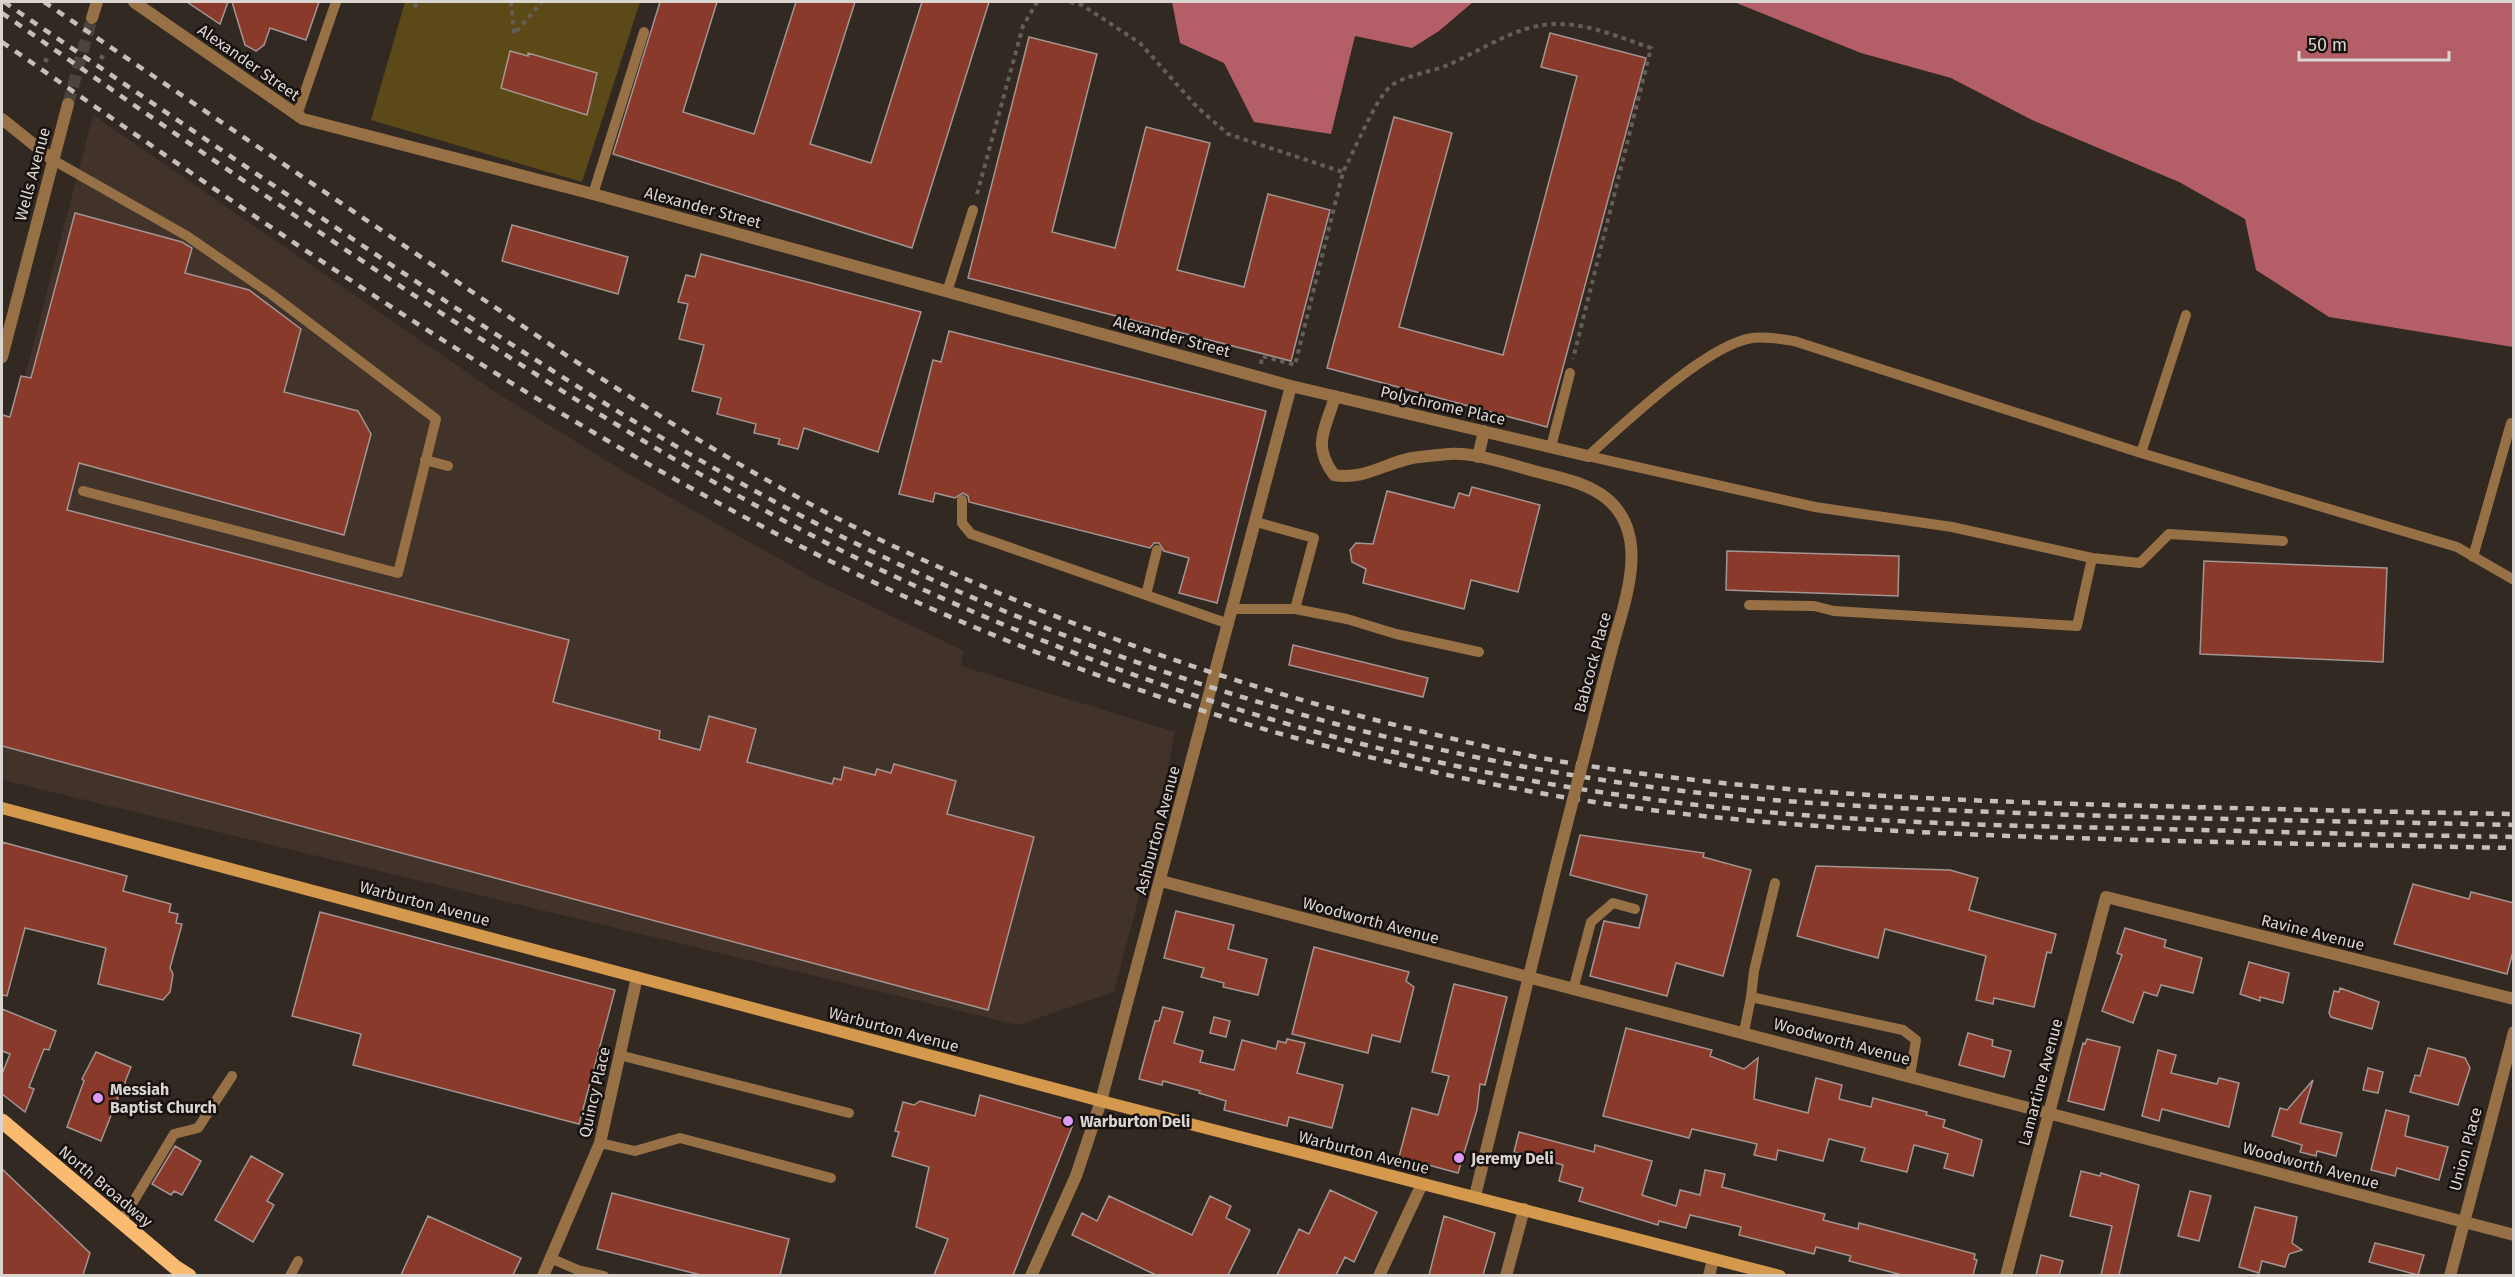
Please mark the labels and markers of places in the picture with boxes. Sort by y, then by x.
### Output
place label: Messiah Baptist Church [110,1080,217,1117]
marker: Messiah Baptist Church [91,1091,105,1105]
place label: Warburton Deli [1080,1112,1190,1131]
marker: Warburton Deli [1061,1114,1075,1128]
place label: Jeremy Deli [1470,1149,1554,1168]
marker: Jeremy Deli [1452,1151,1466,1165]

